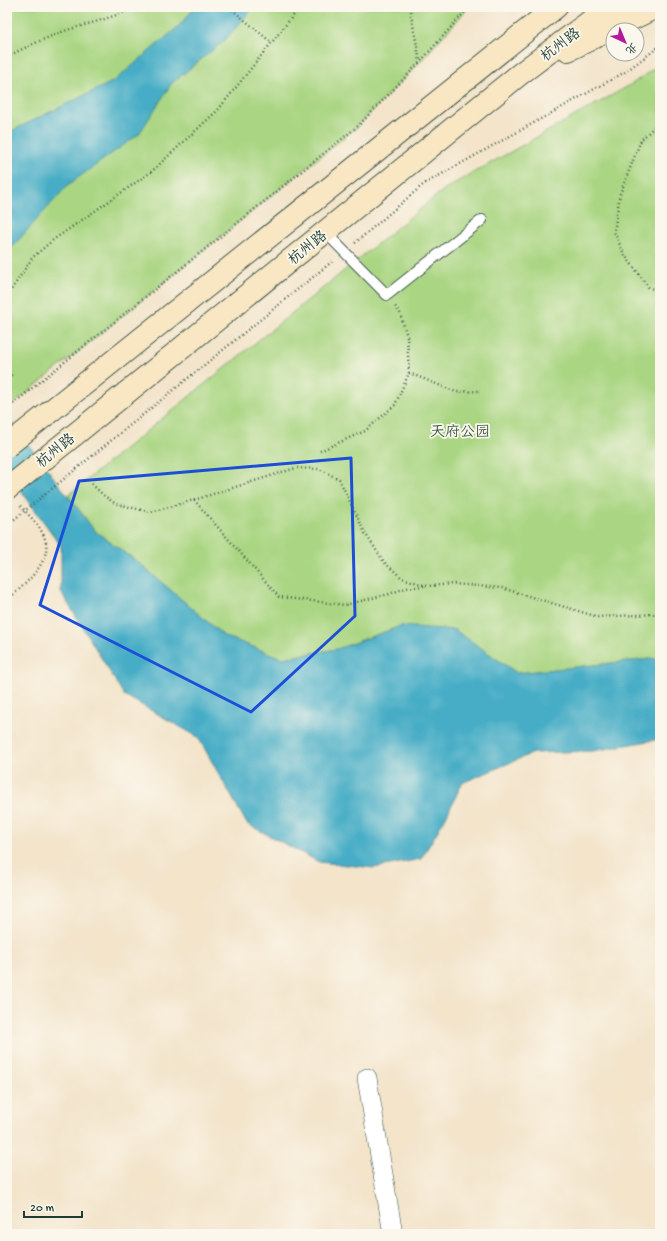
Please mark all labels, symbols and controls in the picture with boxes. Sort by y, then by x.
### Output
north arrow [605,22,645,62]
street label: 杭州路 [537,24,585,66]
text: 北 [622,40,639,56]
street label: 杭州路 [284,227,331,270]
park label: 天府公园 [430,424,490,442]
street label: 杭州路 [32,430,79,473]
scale bar [24,1193,82,1219]
text: 20 m [30,1202,55,1216]

